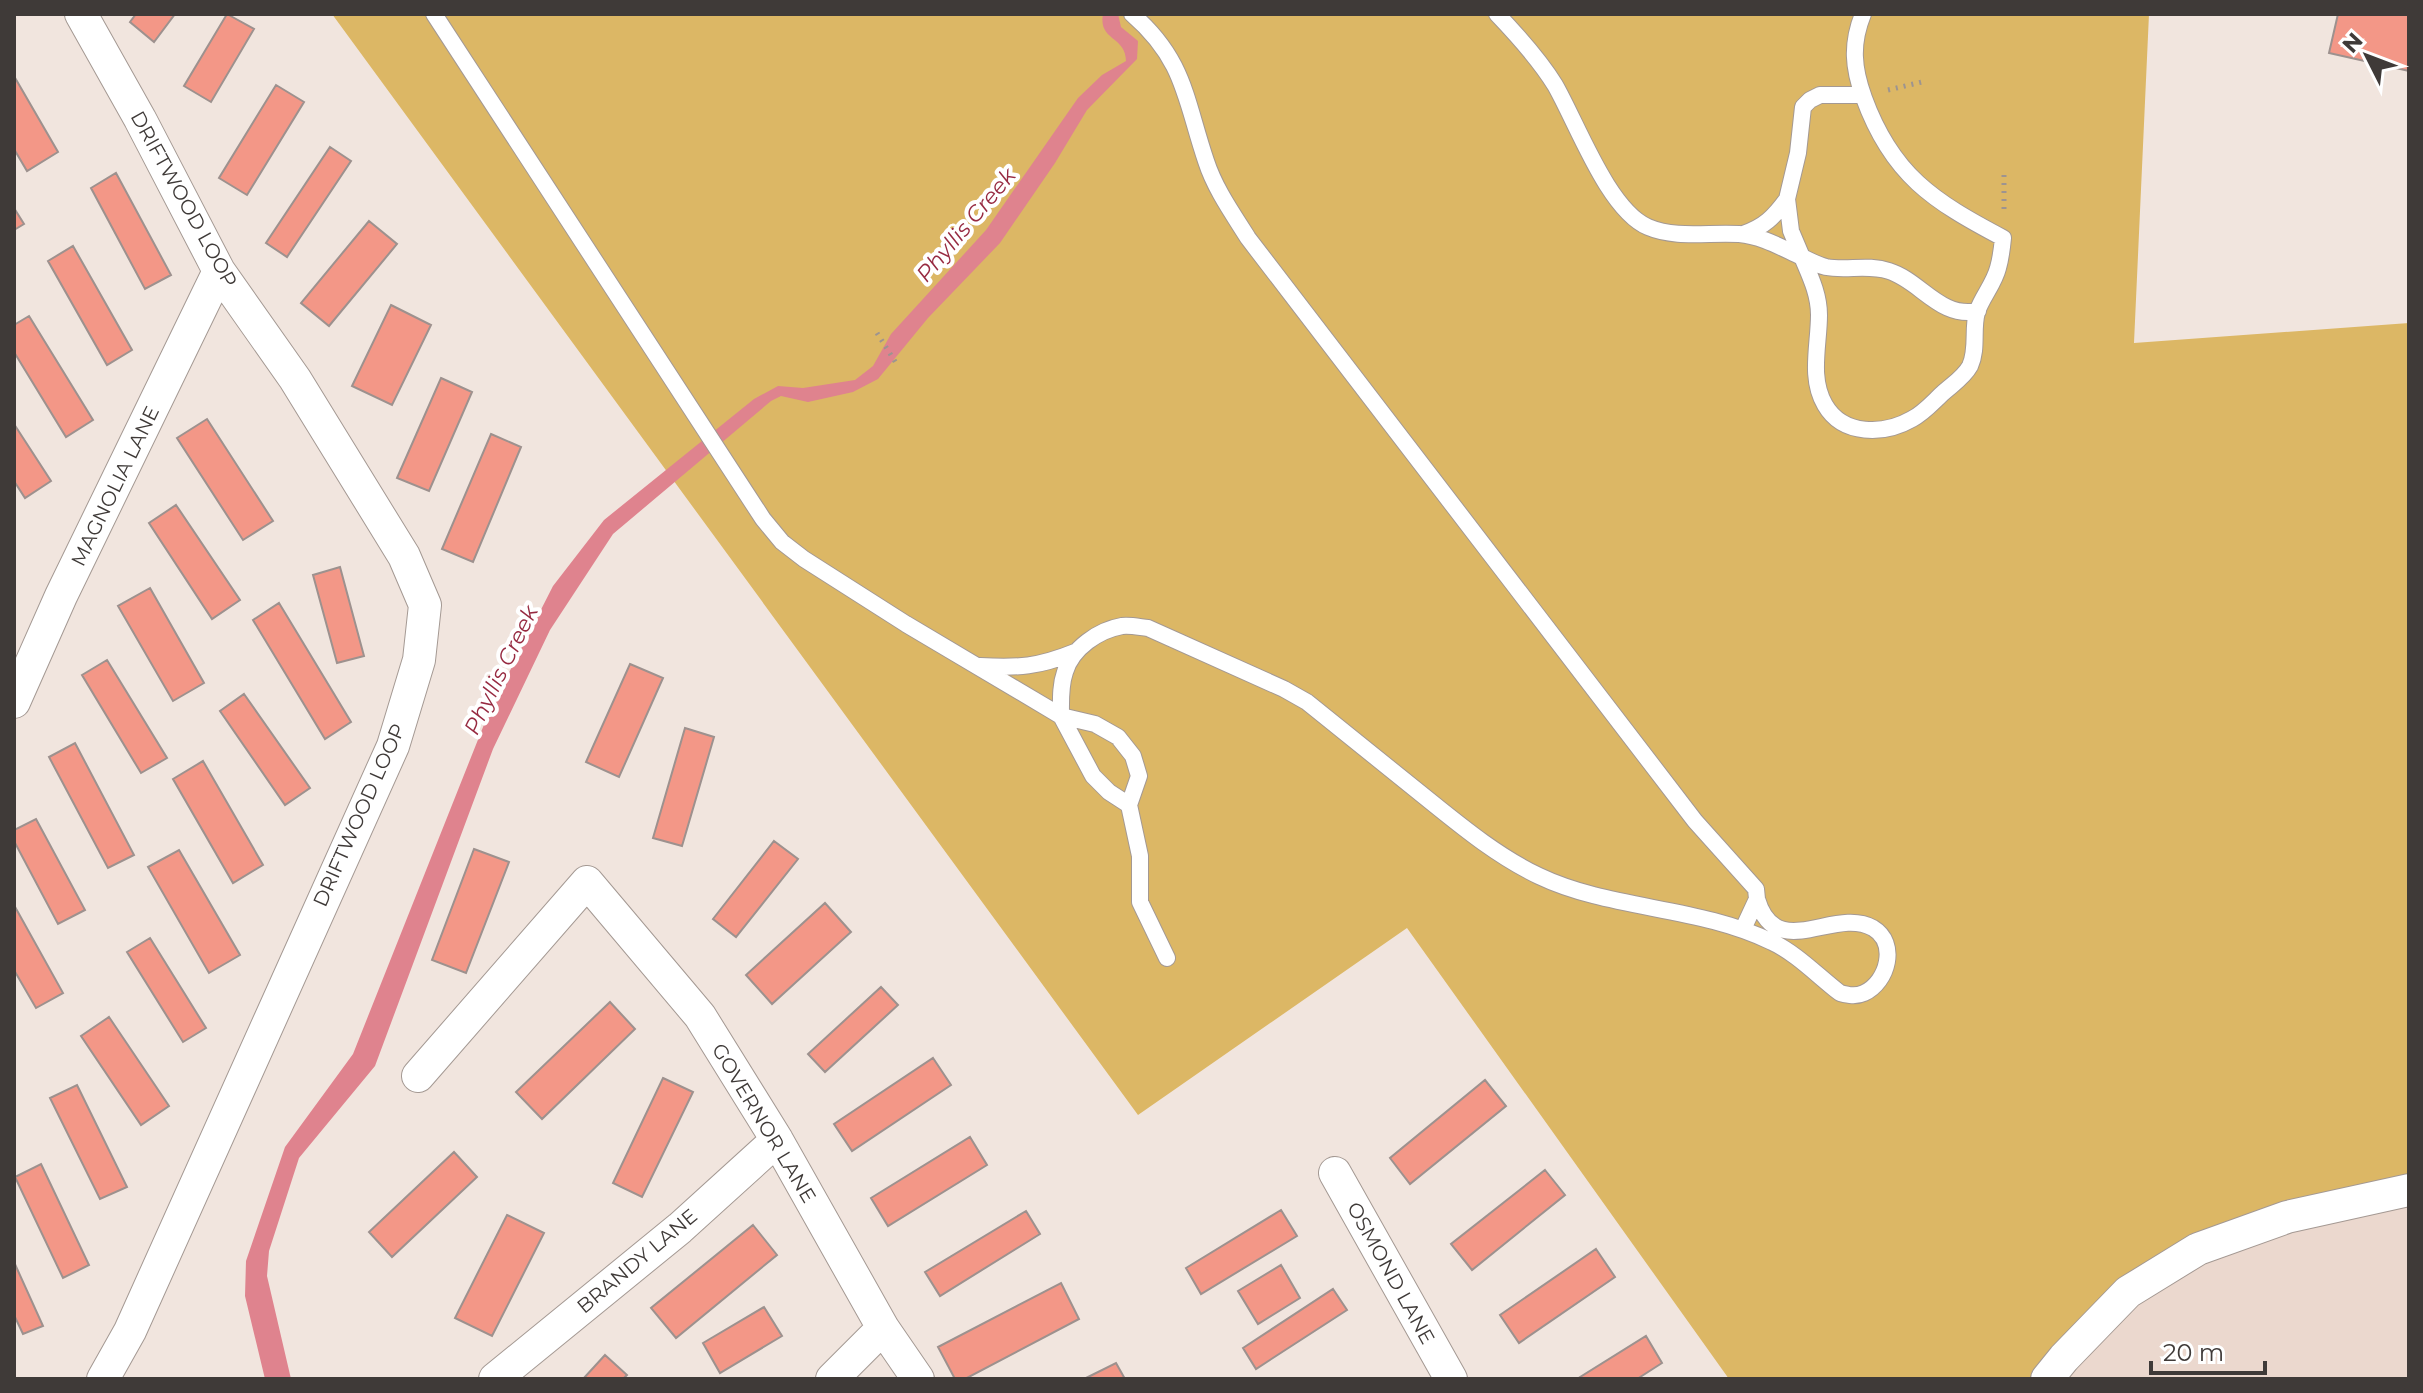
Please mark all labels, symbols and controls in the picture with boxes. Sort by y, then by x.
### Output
north arrow [2327,16,2407,96]
text: N [2337,27,2368,59]
street label: DRIFTWOOD LOOP [126,107,242,291]
water label: Phyllis Creek [911,162,1022,287]
street label: MAGNOLIA LANE [66,402,164,570]
water label: Phyllis Creek [458,600,544,739]
street label: DRIFTWOOD LOOP [308,720,410,910]
street label: GOVERNOR LANE [707,1039,821,1207]
street label: OSMOND LANE [1342,1198,1440,1348]
street label: BRANDY LANE [572,1204,702,1318]
scale bar [2151,1325,2265,1375]
text: 20 m [2163,1338,2224,1367]

